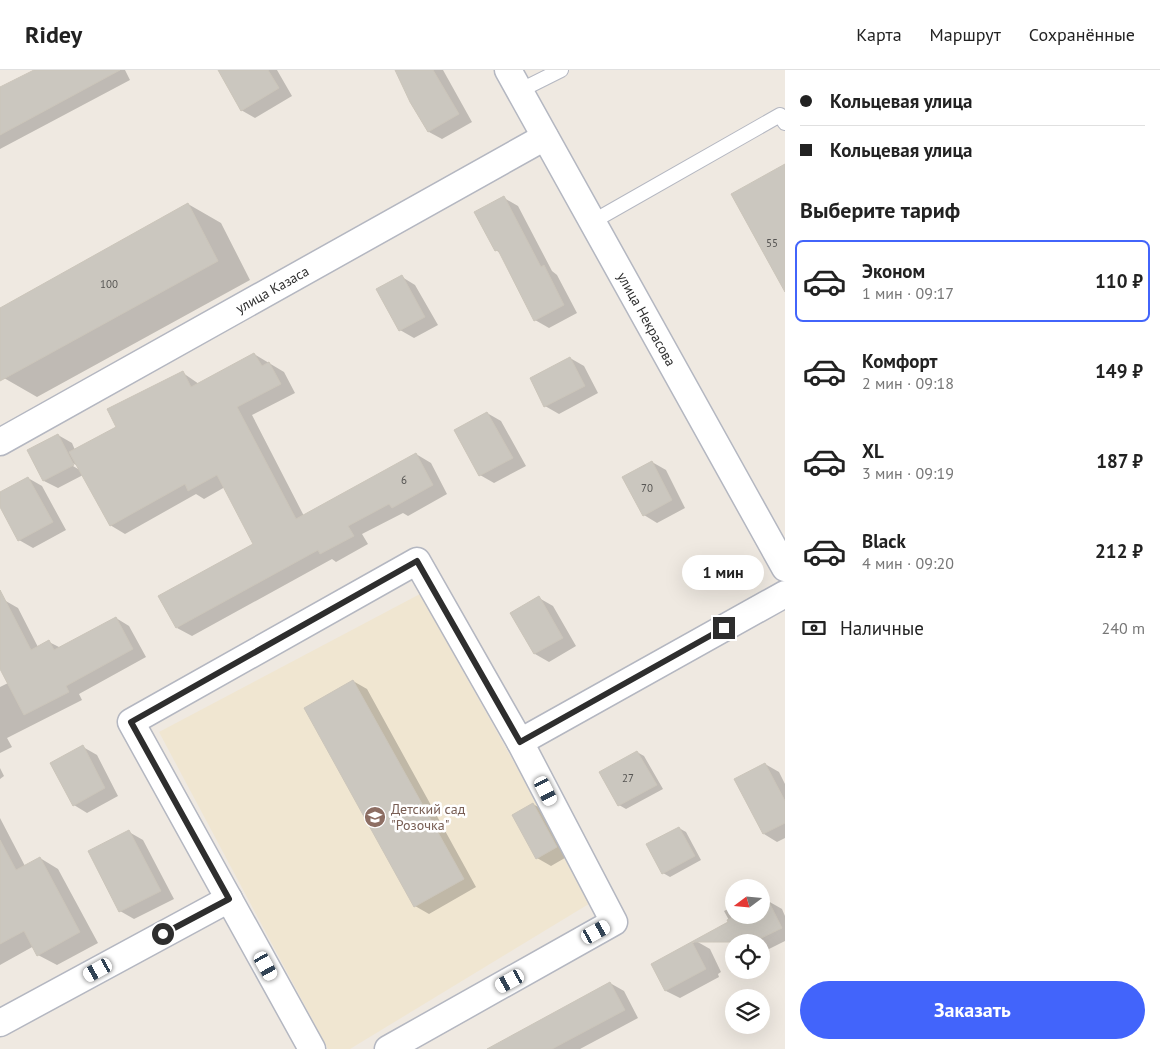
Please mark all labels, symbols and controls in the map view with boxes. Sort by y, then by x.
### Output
text: Ridey [25,19,82,50]
text: Карта [856,23,902,46]
text: Маршрут [930,23,1001,46]
text: Сохранённые [1029,23,1135,46]
text: Кольцевая улица [830,89,973,113]
text: Кольцевая улица [830,138,973,162]
text: Выберите тариф [800,196,960,224]
house number: 55 [766,236,778,250]
icon: car [802,259,847,304]
text: Эконом [862,259,925,283]
street label: улица Казаса [232,262,312,317]
street label: улица Некрасова [613,269,680,369]
text: 110 ₽ [1095,269,1143,293]
house number: 100 [100,277,118,291]
text: 1 мин · 09:17 [862,283,954,303]
icon: car [802,349,847,394]
text: Комфорт [862,349,938,373]
text: 149 ₽ [1095,359,1143,383]
text: 2 мин · 09:18 [862,373,954,393]
icon: car [802,439,847,484]
text: XL [862,439,884,463]
text: 187 ₽ [1096,449,1143,473]
text: 3 мин · 09:19 [862,463,954,483]
house number: 6 [401,473,407,487]
house number: 70 [641,481,653,495]
icon: car [802,529,847,574]
text: Black [862,529,906,553]
text: 212 ₽ [1095,539,1143,563]
text: 4 мин · 09:20 [862,553,954,573]
callout: 1 мин [683,556,765,590]
text: 1 мин [702,562,744,582]
icon: cash [800,614,828,642]
text: Наличные [840,616,924,640]
route end [713,617,735,639]
text: 240 m [1102,618,1145,638]
house number: 27 [622,771,634,785]
car [532,774,559,808]
place label: Детский сад "Розочка" [391,800,466,834]
school or university icon: Детский сад "Розочка" [363,805,387,829]
north arrow [725,879,770,924]
map controls [725,879,770,1034]
car [579,918,612,946]
route start [152,923,174,945]
button: locate [725,934,770,979]
car [252,949,279,983]
car [81,956,114,984]
car [493,967,526,995]
button: Заказать [800,981,1145,1039]
button: layers [725,989,770,1034]

